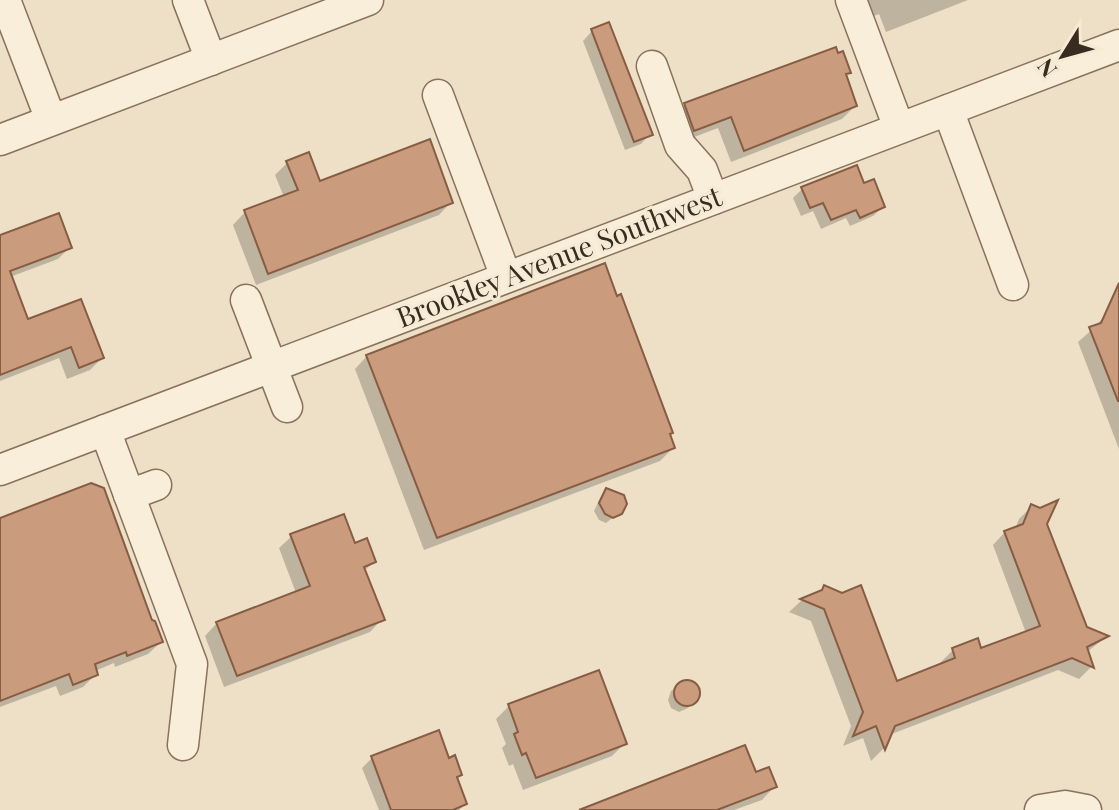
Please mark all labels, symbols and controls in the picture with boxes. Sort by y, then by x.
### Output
north arrow [1023,16,1103,96]
text: N [1029,53,1063,84]
street label: Brookley Avenue Southwest [391,176,727,335]

